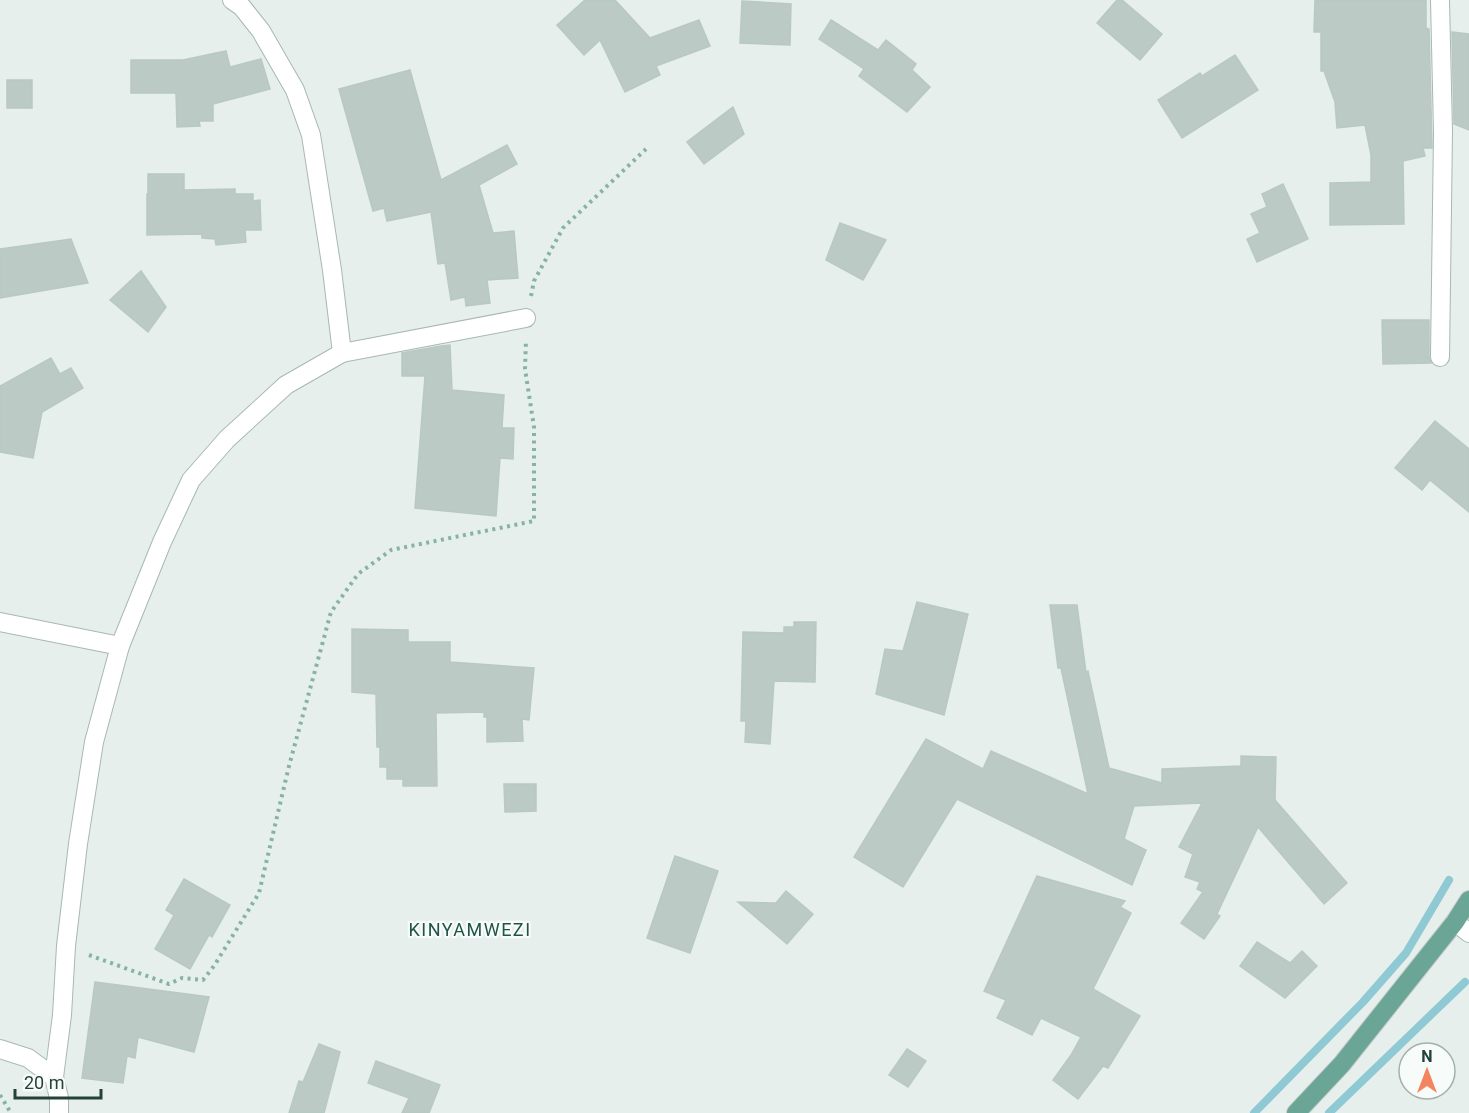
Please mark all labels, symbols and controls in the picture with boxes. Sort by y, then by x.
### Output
district label: KINYAMWEZI [408,919,532,940]
north arrow [1397,1041,1457,1101]
text: N [1421,1047,1433,1066]
scale bar [15,1062,100,1100]
text: 20 m [24,1072,64,1093]

